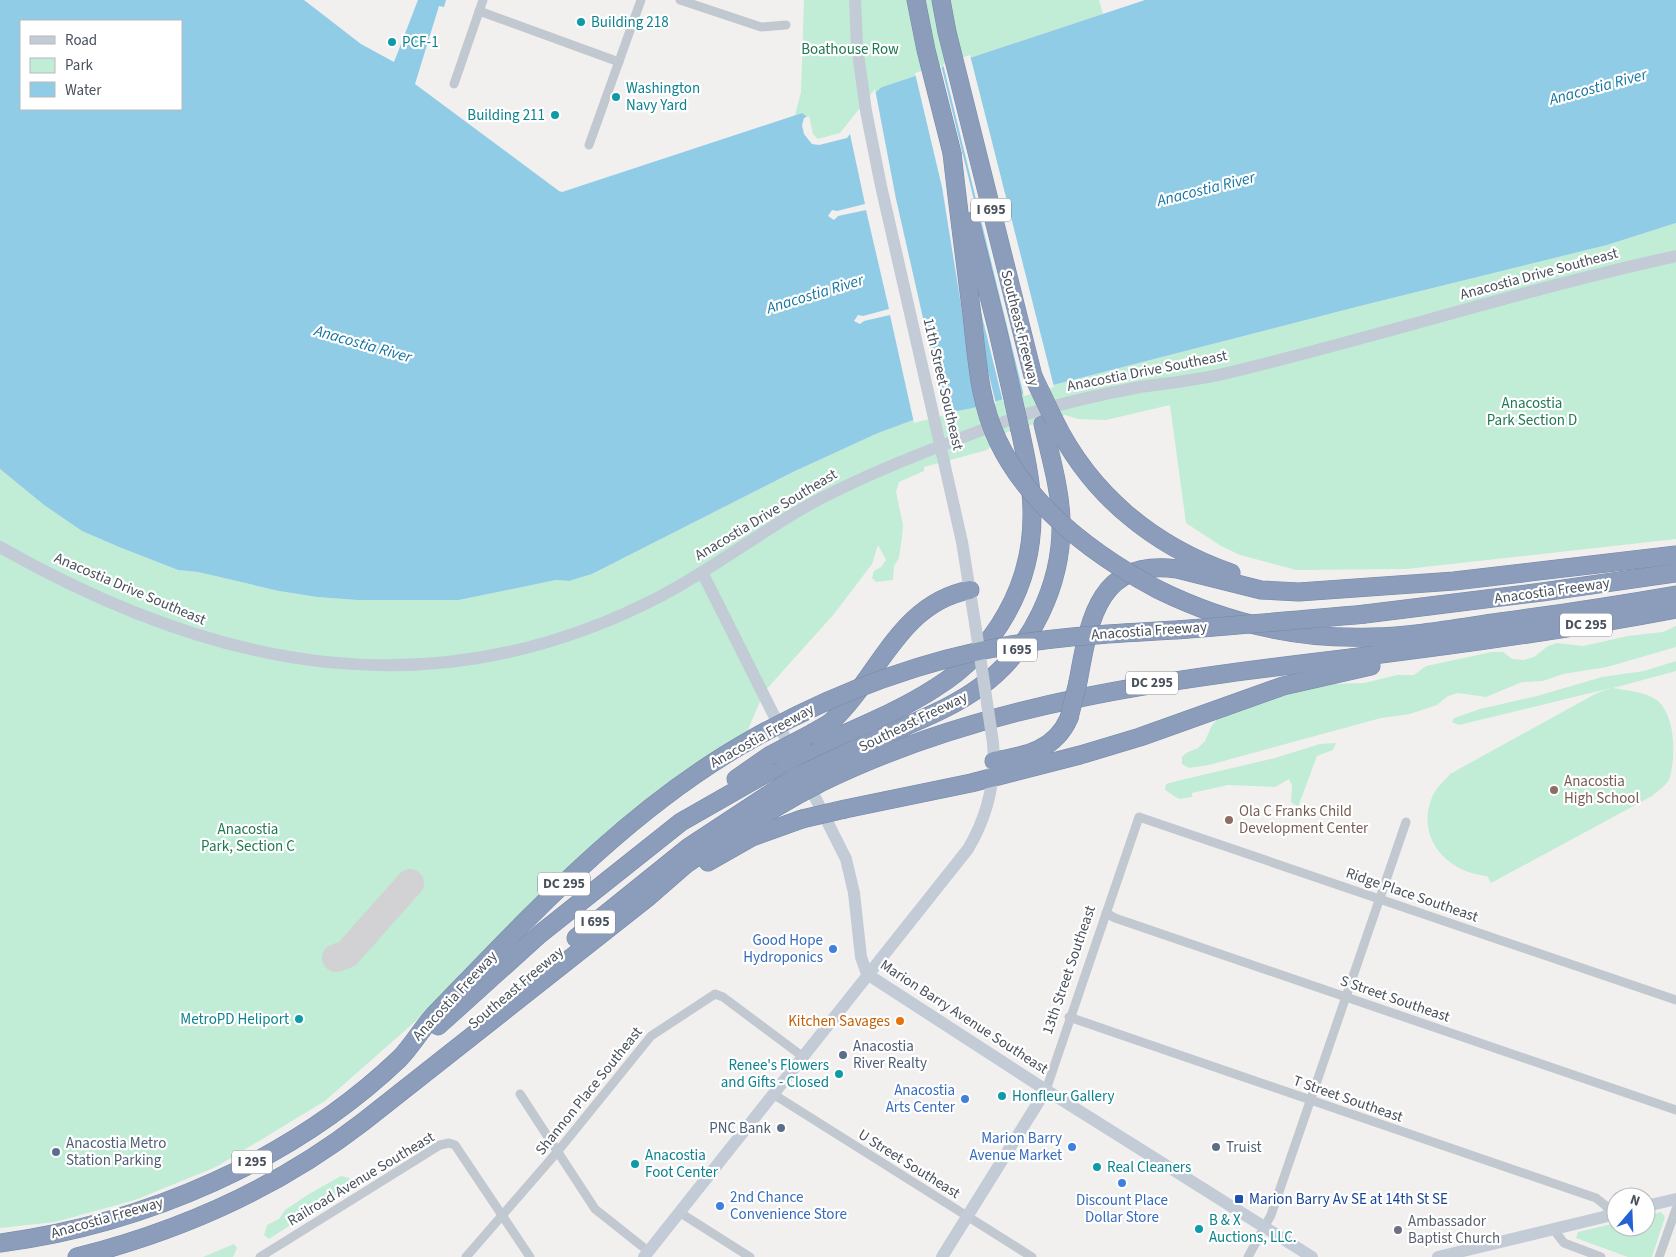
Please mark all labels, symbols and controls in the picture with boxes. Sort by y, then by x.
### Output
place label: Building 218 [591,12,669,33]
marker: Building 218 [575,16,587,28]
legend [20,20,182,110]
text: Road [65,30,97,51]
place label: PCF-1 [402,32,439,53]
marker: PCF-1 [386,36,398,48]
park label: Boathouse Row [801,39,899,60]
text: Park [65,55,94,76]
water label: Anacostia River [1546,63,1651,111]
place label: Washington Navy Yard [626,78,700,116]
text: Water [65,80,102,101]
marker: Washington Navy Yard [610,91,622,103]
place label: Building 211 [467,105,545,126]
marker: Building 211 [549,109,561,121]
water label: Anacostia River [1154,166,1259,212]
road number: I 695 [971,198,1011,222]
street label: Anacostia Drive Southeast [1458,243,1620,305]
water label: Anacostia River [763,268,868,319]
street label: Southeast Freeway [995,268,1045,388]
street label: 11th Street Southeast [918,316,968,452]
water label: Anacostia River [311,319,416,369]
street label: Anacostia Drive Southeast [1065,345,1229,397]
park label: Anacostia Park Section D [1487,393,1577,431]
street label: Anacostia Drive Southeast [691,464,841,566]
street label: Anacostia Drive Southeast [51,548,209,630]
street label: Anacostia Freeway [1493,573,1611,609]
road number: DC 295 [1560,614,1612,636]
street label: Anacostia Freeway [1090,616,1208,646]
road number: I 695 [997,638,1037,662]
road number: DC 295 [1126,671,1178,694]
street label: Southeast Freeway [855,687,971,757]
street label: Anacostia Freeway [706,699,818,773]
place label: Anacostia High School [1564,771,1639,809]
marker: Anacostia High School [1548,784,1560,796]
place label: Ola C Franks Child Development Center [1239,801,1369,839]
marker: Ola C Franks Child Development Center [1223,814,1235,826]
park label: Anacostia Park, Section C [201,819,295,857]
street label: Ridge Place Southeast [1343,863,1481,927]
road number: DC 295 [538,872,590,896]
street label: 13th Street Southeast [1037,903,1101,1037]
road number: I 695 [575,910,615,934]
place label: Good Hope Hydroponics [743,930,823,968]
street label: Southeast Freeway [464,942,568,1034]
marker: Good Hope Hydroponics [827,943,839,955]
street label: Anacostia Freeway [408,946,502,1046]
street label: Marion Barry Avenue Southeast [876,955,1052,1079]
street label: S Street Southeast [1337,970,1453,1028]
place label: MetroPD Heliport [180,1009,289,1030]
place label: Kitchen Savages [788,1011,890,1032]
marker: MetroPD Heliport [293,1013,305,1025]
marker: Kitchen Savages [894,1015,906,1027]
street label: Shannon Place Southeast [531,1022,647,1160]
place label: Anacostia River Realty [853,1036,927,1074]
marker: Anacostia River Realty [837,1049,849,1061]
place label: Renee's Flowers and Gifts - Closed [721,1055,829,1093]
marker: Renee's Flowers and Gifts - Closed [833,1068,845,1080]
street label: T Street Southeast [1290,1070,1406,1128]
place label: Anacostia Arts Center [886,1080,956,1118]
place label: Honfleur Gallery [1012,1086,1115,1107]
marker: Honfleur Gallery [996,1090,1008,1102]
marker: Anacostia Arts Center [959,1093,971,1105]
place label: PNC Bank [709,1118,772,1139]
marker: PNC Bank [775,1122,787,1134]
street label: U Street Southeast [854,1124,964,1204]
street label: Railroad Avenue Southeast [284,1127,438,1231]
place label: Marion Barry Avenue Market [970,1128,1062,1166]
place label: Anacostia Metro Station Parking [66,1133,166,1171]
place label: Truist [1226,1137,1261,1158]
marker: Marion Barry Avenue Market [1066,1141,1078,1153]
marker: Truist [1210,1141,1222,1153]
place label: Anacostia Foot Center [645,1145,719,1183]
marker: Anacostia Metro Station Parking [50,1146,62,1158]
road number: I 295 [232,1150,272,1174]
place label: Real Cleaners [1107,1157,1191,1178]
marker: Anacostia Foot Center [629,1158,641,1170]
marker: Real Cleaners [1091,1161,1103,1173]
marker: Discount Place Dollar Store [1116,1177,1128,1189]
place label: 2nd Chance Convenience Store [730,1187,847,1225]
north arrow [1606,1187,1656,1237]
place label: Marion Barry Av SE at 14th St SE [1249,1189,1448,1210]
place label: Discount Place Dollar Store [1076,1190,1168,1228]
text: N [1627,1190,1643,1212]
street label: Anacostia Freeway [48,1192,166,1244]
marker: Marion Barry Av SE at 14th St SE [1233,1193,1245,1205]
marker: 2nd Chance Convenience Store [714,1200,726,1212]
place label: B & X Auctions, LLC. [1209,1210,1297,1248]
place label: Ambassador Baptist Church [1408,1211,1500,1249]
marker: B & X Auctions, LLC. [1193,1223,1205,1235]
marker: Ambassador Baptist Church [1392,1224,1404,1236]

